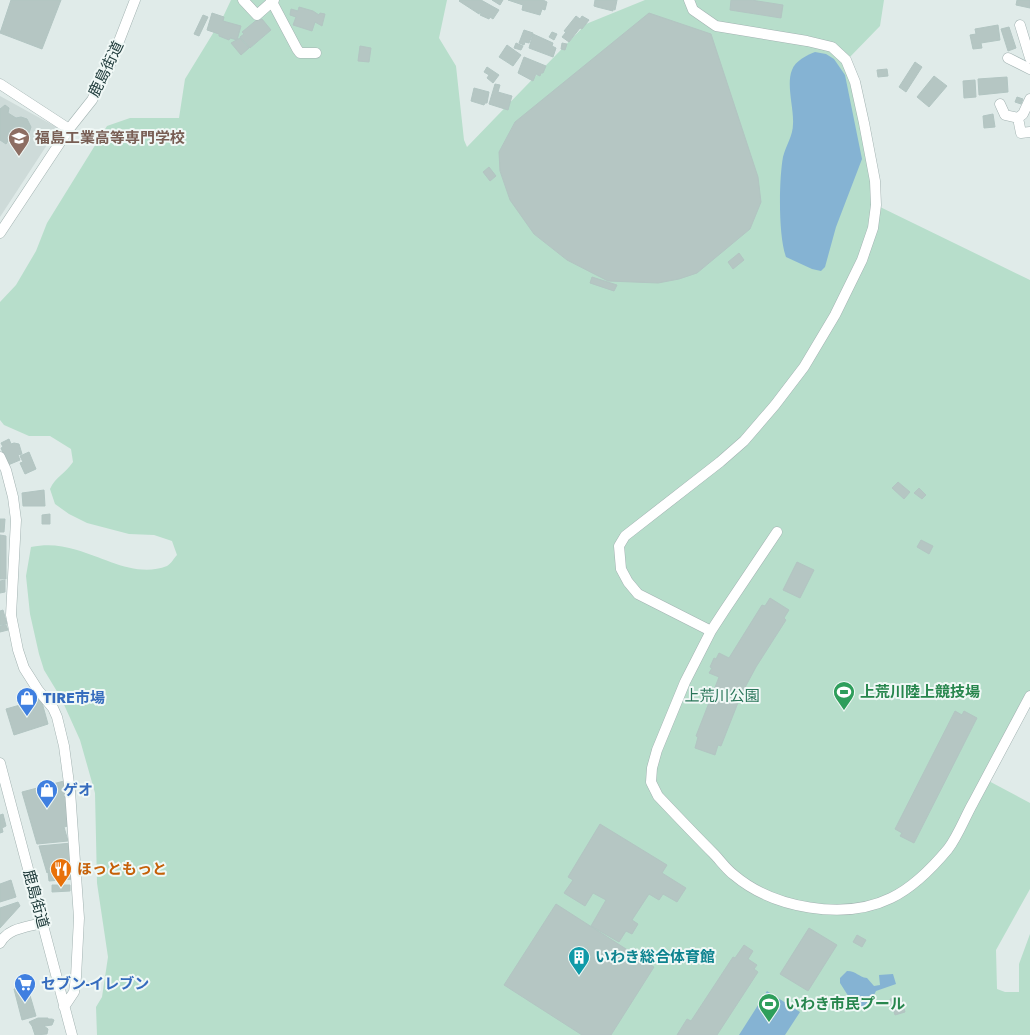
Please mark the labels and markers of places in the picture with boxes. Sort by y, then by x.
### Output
school or university icon: 福島工業高等専門学校 [7,126,31,157]
place label: 福島工業高等専門学校 [34,127,185,149]
sports icon: 上荒川陸上競技場 [832,680,856,711]
place label: 上荒川陸上競技場 [860,681,980,703]
shop icon: TIRE市場 [15,686,39,717]
place label: TIRE市場 [43,687,105,709]
shop icon: ゲオ [35,778,59,809]
place label: ゲオ [63,779,93,801]
restaurant icon: ほっともっと [49,857,73,888]
place label: ほっともっと [77,858,167,880]
building icon: いわき総合体育館 [567,945,591,976]
place label: いわき総合体育館 [595,946,715,968]
supermarket icon: セブン-イレブン [13,972,37,1003]
place label: セブン-イレブン [41,973,149,995]
sports icon: いわき市民プール [757,992,781,1023]
place label: いわき市民プール [785,993,905,1015]

